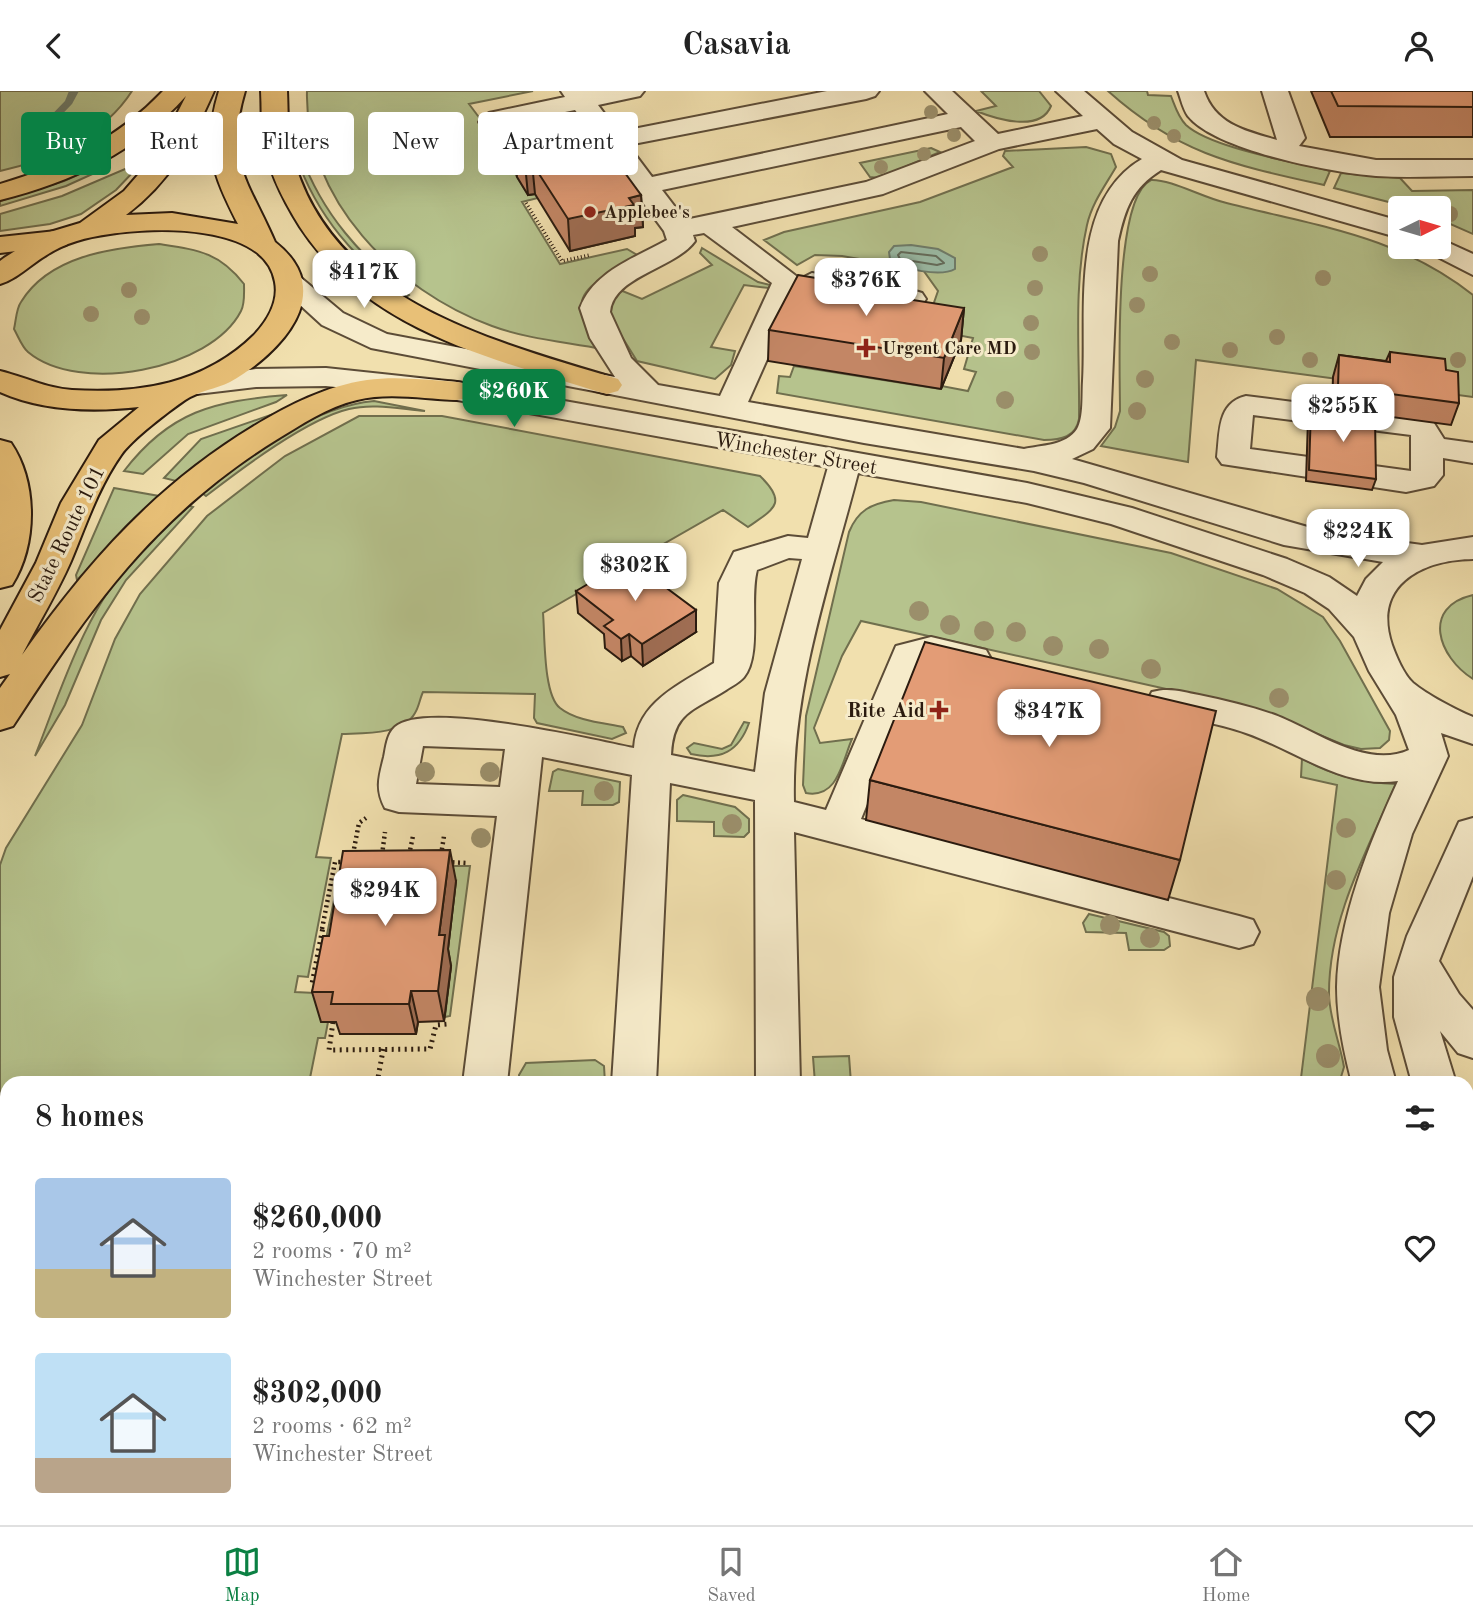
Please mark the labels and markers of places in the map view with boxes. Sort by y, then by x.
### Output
marker: Applebee's [582,204,598,220]
place label: Applebee's [604,204,690,222]
pin: $417K [315,251,413,310]
pin: $376K [817,259,915,318]
marker: Urgent Care MD [856,338,876,358]
place label: Urgent Care MD [882,340,1017,358]
pin: $260K [465,369,563,429]
pin: $255K [1294,385,1392,444]
pin: $224K [1309,510,1407,569]
pin: $302K [586,543,684,603]
pin: $347K [1000,689,1098,749]
place label: Rite Aid [847,701,925,722]
marker: Rite Aid [931,702,947,718]
pin: $294K [336,869,434,928]

